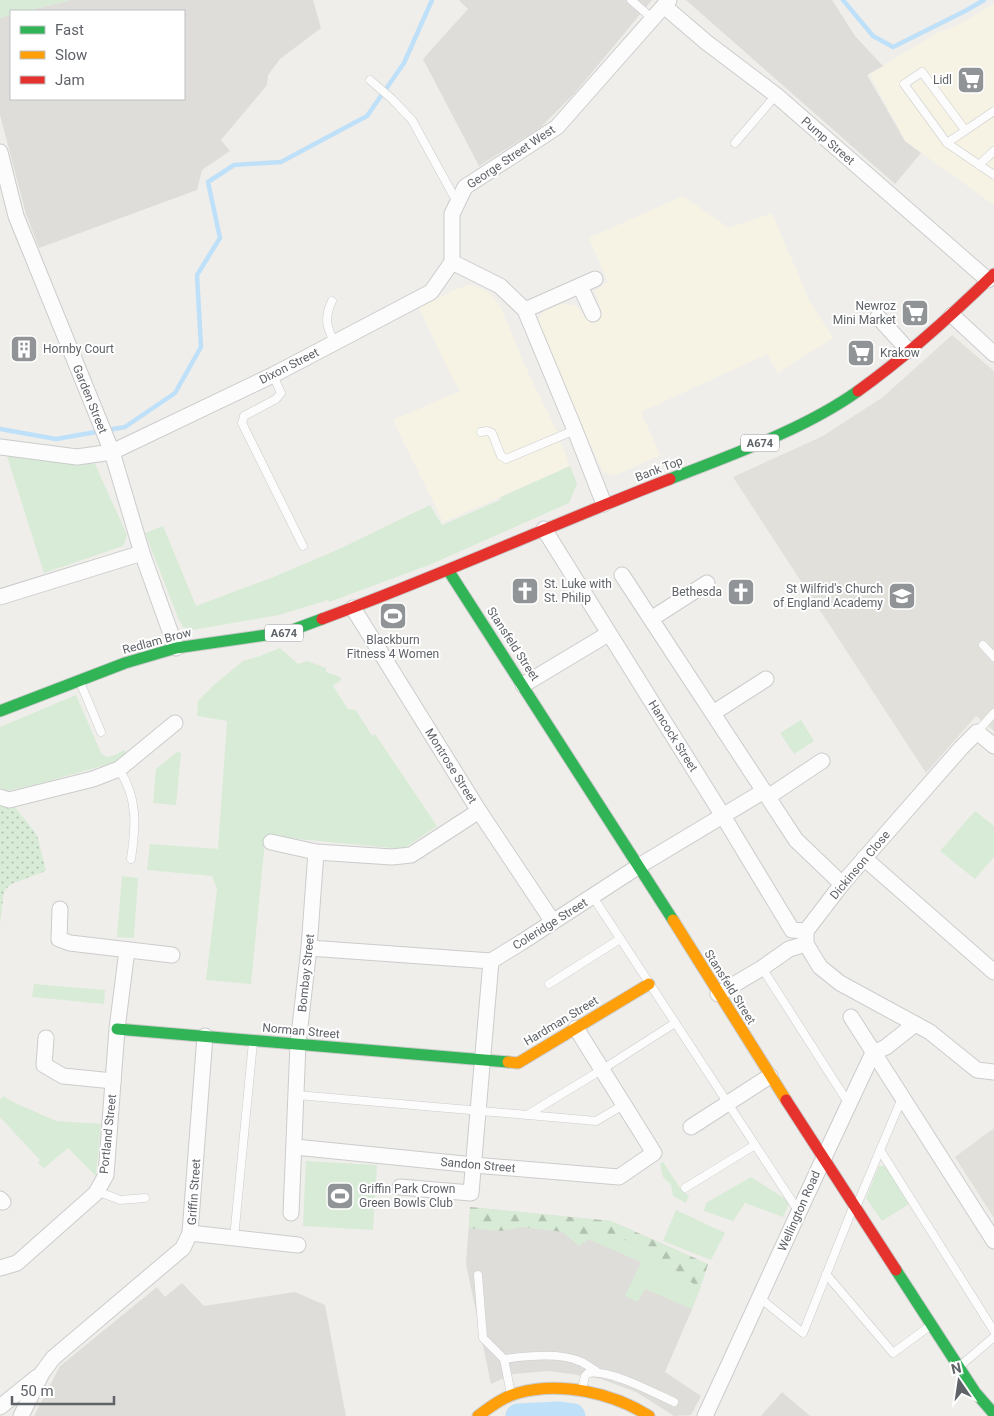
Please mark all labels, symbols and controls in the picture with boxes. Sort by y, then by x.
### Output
legend [10,10,185,100]
text: Fast [55,21,84,39]
text: Slow [55,46,87,64]
supermarket icon: Lidl [956,65,986,95]
text: Jam [55,71,85,89]
place label: Lidl [933,73,952,87]
street label: Pump Street [798,114,858,168]
street label: George Street West [464,122,558,192]
supermarket icon: Newroz Mini Market [900,298,930,328]
place label: Newroz Mini Market [833,299,896,327]
building icon: Hornby Court [9,334,39,364]
supermarket icon: Krakow [846,338,876,368]
place label: Hornby Court [43,342,114,356]
street label: Dixon Street [257,345,321,387]
place label: Krakow [880,346,920,360]
street label: Garden Street [70,363,110,436]
road number: A674 [741,434,779,452]
street label: Bank Top [633,453,685,484]
church icon: St. Luke with St. Philip [510,576,540,606]
place label: St. Luke with St. Philip [544,577,612,605]
church icon: Bethesda [726,577,756,607]
school or university icon: St Wilfrid's Church of England Academy [887,581,917,611]
place label: St Wilfrid's Church of England Academy [773,582,883,610]
place label: Bethesda [672,585,722,599]
sports icon: Blackburn Fitness 4 Women [378,601,408,631]
street label: Stansfeld Street [484,604,542,684]
road number: A674 [265,624,303,641]
street label: Redlam Brow [121,625,193,657]
place label: Blackburn Fitness 4 Women [347,633,439,661]
street label: Hancock Street [645,698,701,774]
street label: Montrose Street [422,726,480,806]
street label: Dickinson Close [827,828,893,902]
street label: Coleridge Street [510,895,590,953]
street label: Bombay Street [295,933,317,1013]
street label: Stansfeld Street [702,947,759,1027]
street label: Hardman Street [521,993,601,1049]
street label: Norman Street [262,1021,340,1041]
street label: Portland Street [97,1093,119,1175]
street label: Sandon Street [440,1155,516,1175]
street label: Griffin Street [185,1158,203,1226]
street label: Wellington Road [775,1169,823,1253]
sports icon: Griffin Park Crown Green Bowls Club [325,1181,355,1211]
place label: Griffin Park Crown Green Bowls Club [359,1182,455,1210]
north arrow [934,1356,984,1406]
text: N [949,1359,963,1377]
scale bar [12,1374,115,1406]
text: 50 m [20,1382,54,1400]

